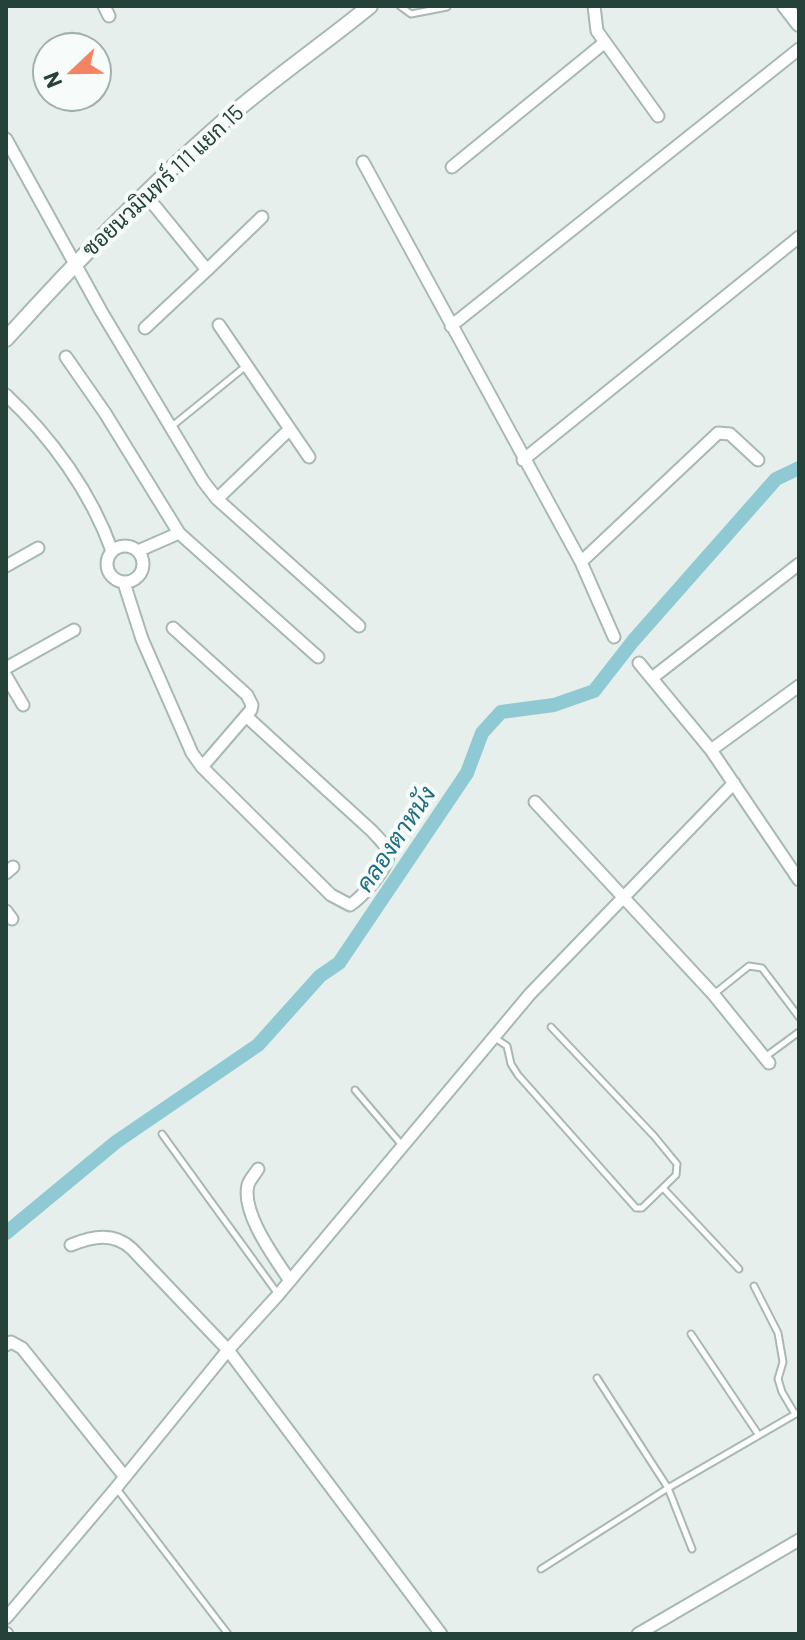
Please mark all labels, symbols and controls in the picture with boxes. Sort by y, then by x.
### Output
north arrow [32,32,112,112]
text: N [37,69,66,92]
street label: ซอยนวมินทร์ 111 แยก 15 [77,100,249,262]
water label: คลองตาหนัง [350,781,442,897]

